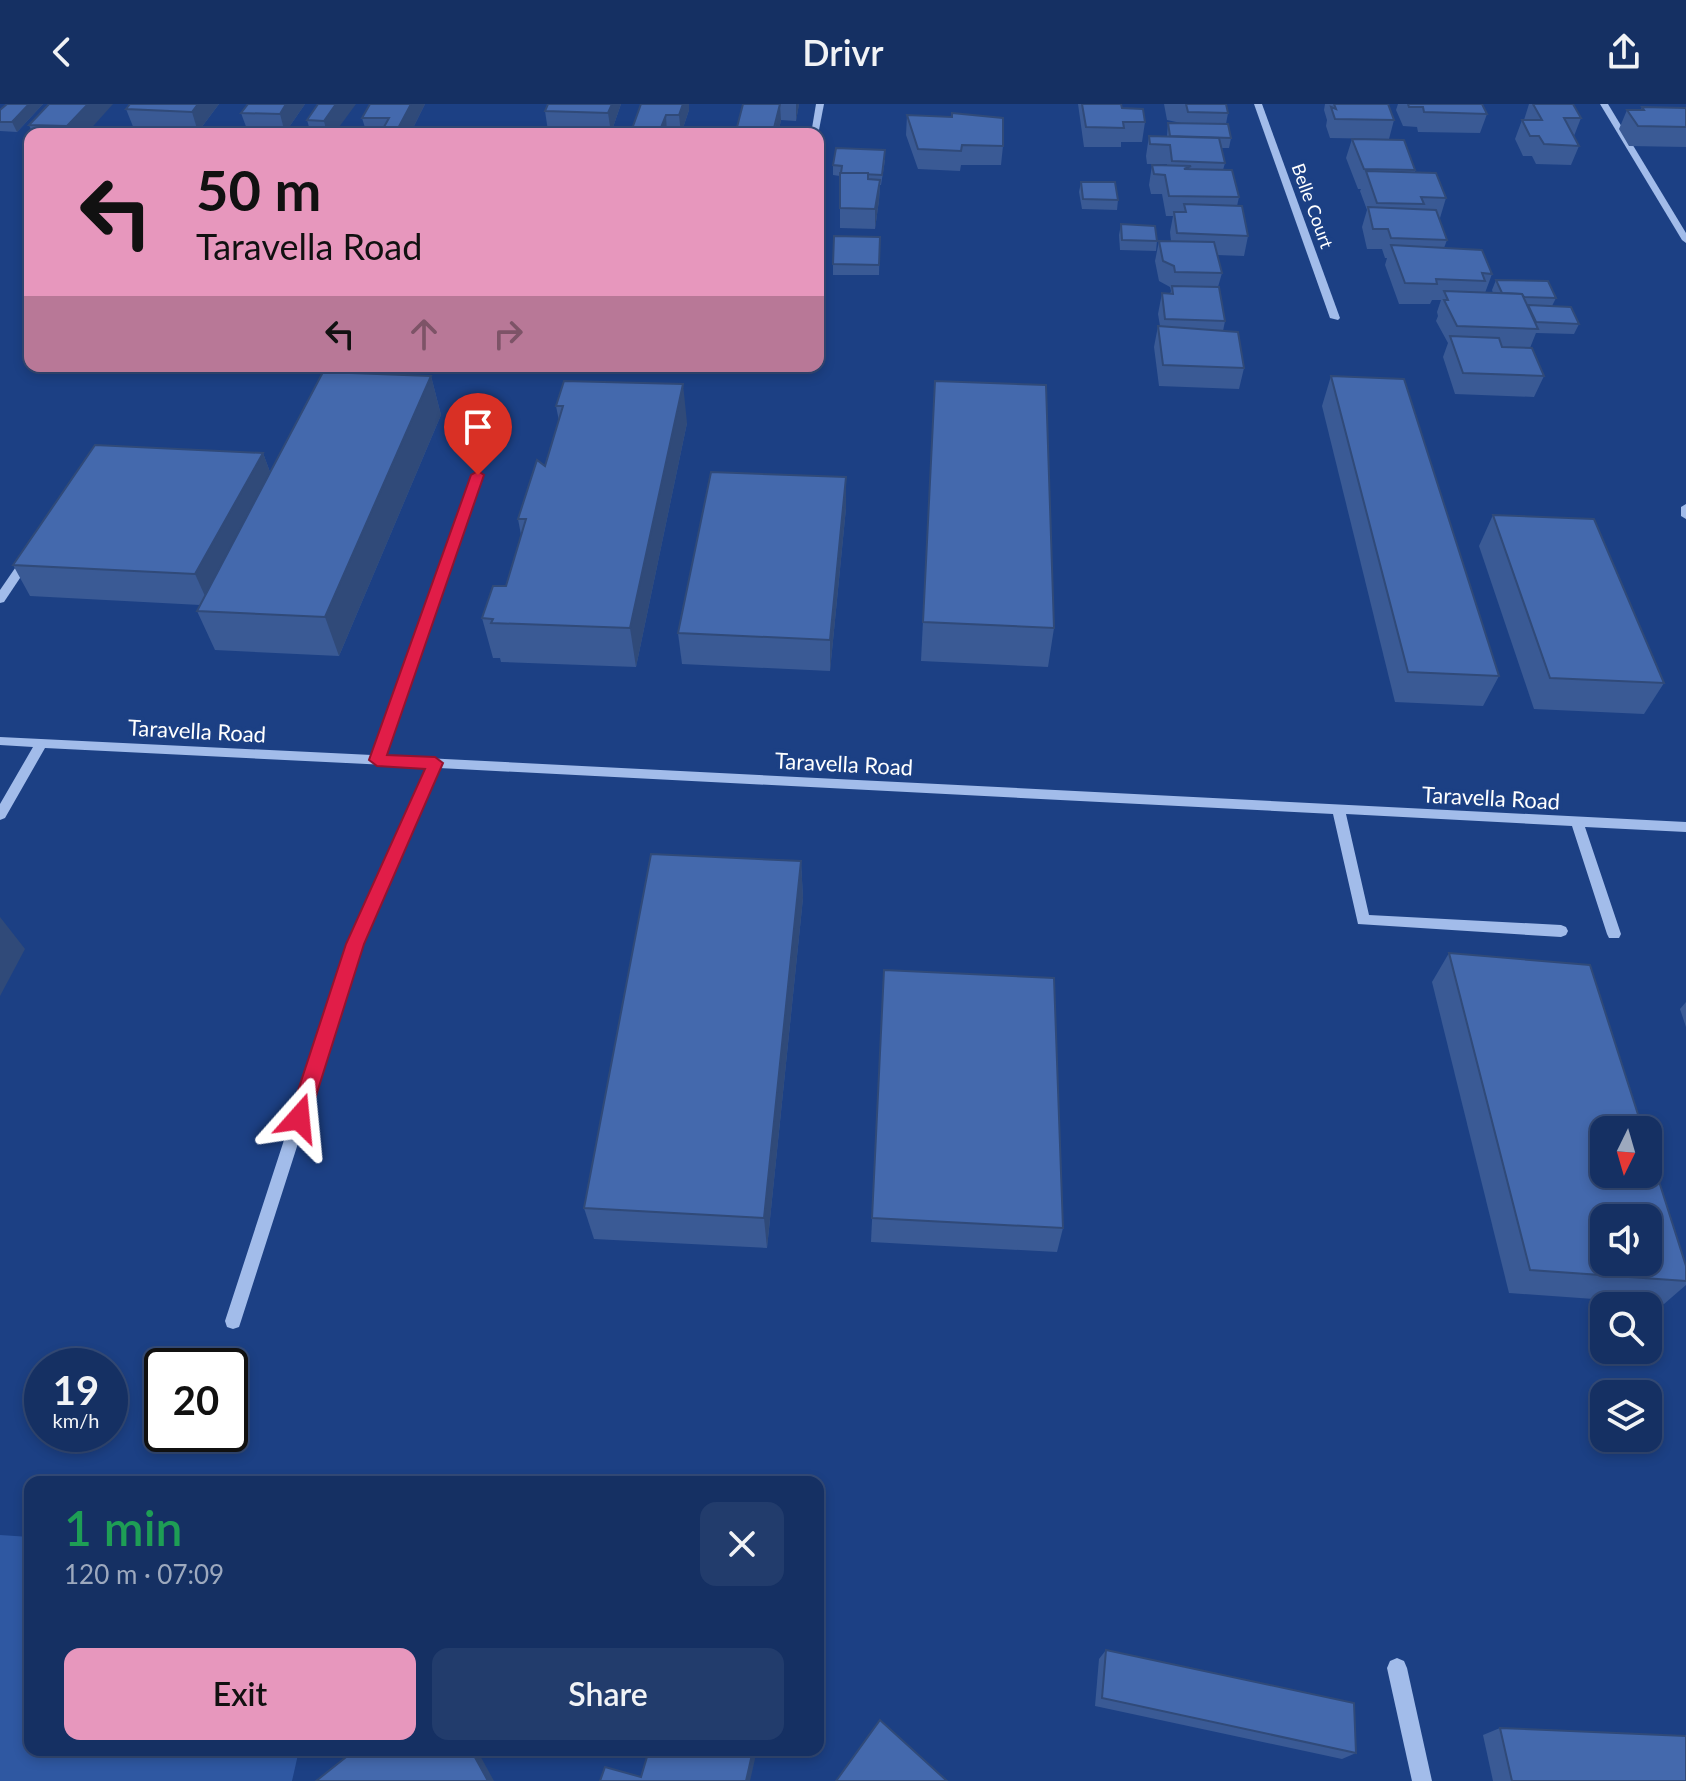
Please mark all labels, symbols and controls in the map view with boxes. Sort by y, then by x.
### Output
icon: back [40,30,84,74]
text: Drivr [802,30,884,74]
icon: share [1602,30,1646,74]
text: 50 m [196,156,321,223]
icon: left [64,160,168,264]
street label: Belle Court [1287,160,1339,252]
text: Taravella Road [196,224,422,268]
icon: left [318,312,362,356]
icon: ahead [402,312,446,356]
icon: right [486,312,530,356]
pin [444,393,512,475]
icon: arrive [456,405,500,449]
street label: Taravella Road [127,713,267,748]
street label: Taravella Road [774,746,914,781]
street label: Taravella Road [1421,780,1561,815]
position arrow [257,1076,341,1160]
north arrow [1590,1116,1662,1188]
map controls [1590,1116,1662,1452]
button: sound [1590,1204,1662,1276]
button: search [1590,1292,1662,1364]
speed limit sign: 20 [144,1348,248,1452]
text: 19 [53,1366,99,1414]
button: layers [1590,1380,1662,1452]
text: km/h [53,1408,99,1432]
text: 1 min [64,1499,182,1556]
button: close [700,1502,784,1586]
text: 120 m · 07:09 [64,1558,224,1590]
button: Exit [64,1648,416,1740]
button: Share [432,1648,784,1740]

